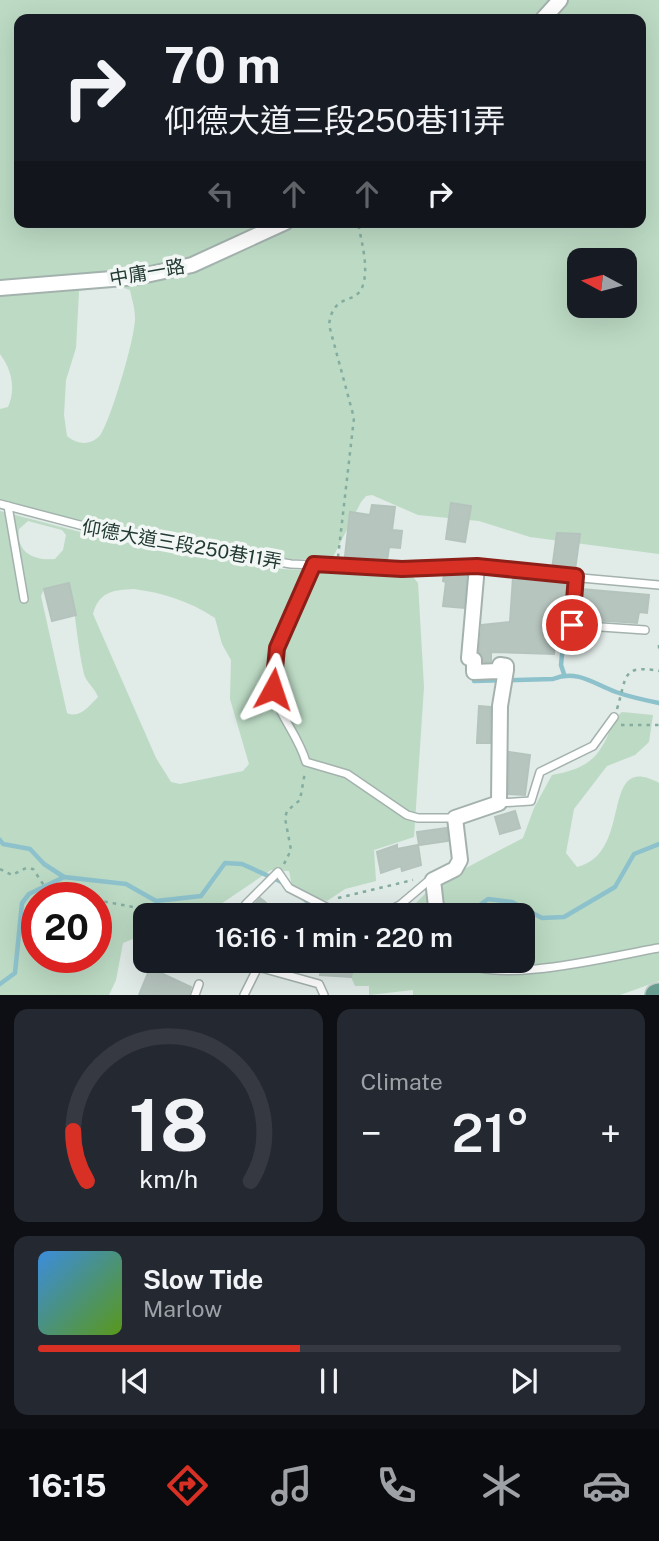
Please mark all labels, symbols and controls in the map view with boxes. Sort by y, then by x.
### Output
text: 70 m [164,36,281,94]
icon: right [49,42,140,133]
text: 仰德大道三段250巷11弄 [164,102,505,139]
icon: left [202,175,240,213]
icon: ahead [275,175,313,213]
icon: ahead [348,175,386,213]
icon: right [421,175,459,213]
north arrow [567,248,637,318]
map controls [567,248,637,318]
street label: 中庸一路 [108,255,186,289]
street label: 仰德大道三段250巷11弄 [80,516,284,572]
pin [542,595,602,655]
icon: arrive [553,606,591,644]
position arrow [236,652,310,726]
speed limit sign: 20 [21,882,112,973]
text: 16:16 · 1 min · 220 m [215,922,453,953]
text: Climate [361,1068,443,1095]
text: 18 [128,1083,208,1168]
text: 21° [452,1103,530,1164]
text: − [361,1111,382,1156]
text: + [600,1111,621,1156]
text: km/h [139,1164,198,1194]
text: Slow Tide [143,1264,263,1295]
text: Marlow [143,1295,222,1322]
icon: previous [116,1362,154,1400]
icon: pause [310,1362,348,1400]
icon: next [505,1362,543,1400]
icon: directions [163,1461,212,1510]
icon: music [267,1461,316,1510]
icon: phone [372,1461,421,1510]
icon: climate [477,1461,526,1510]
icon: car [582,1461,631,1510]
text: 16:15 [28,1467,107,1504]

